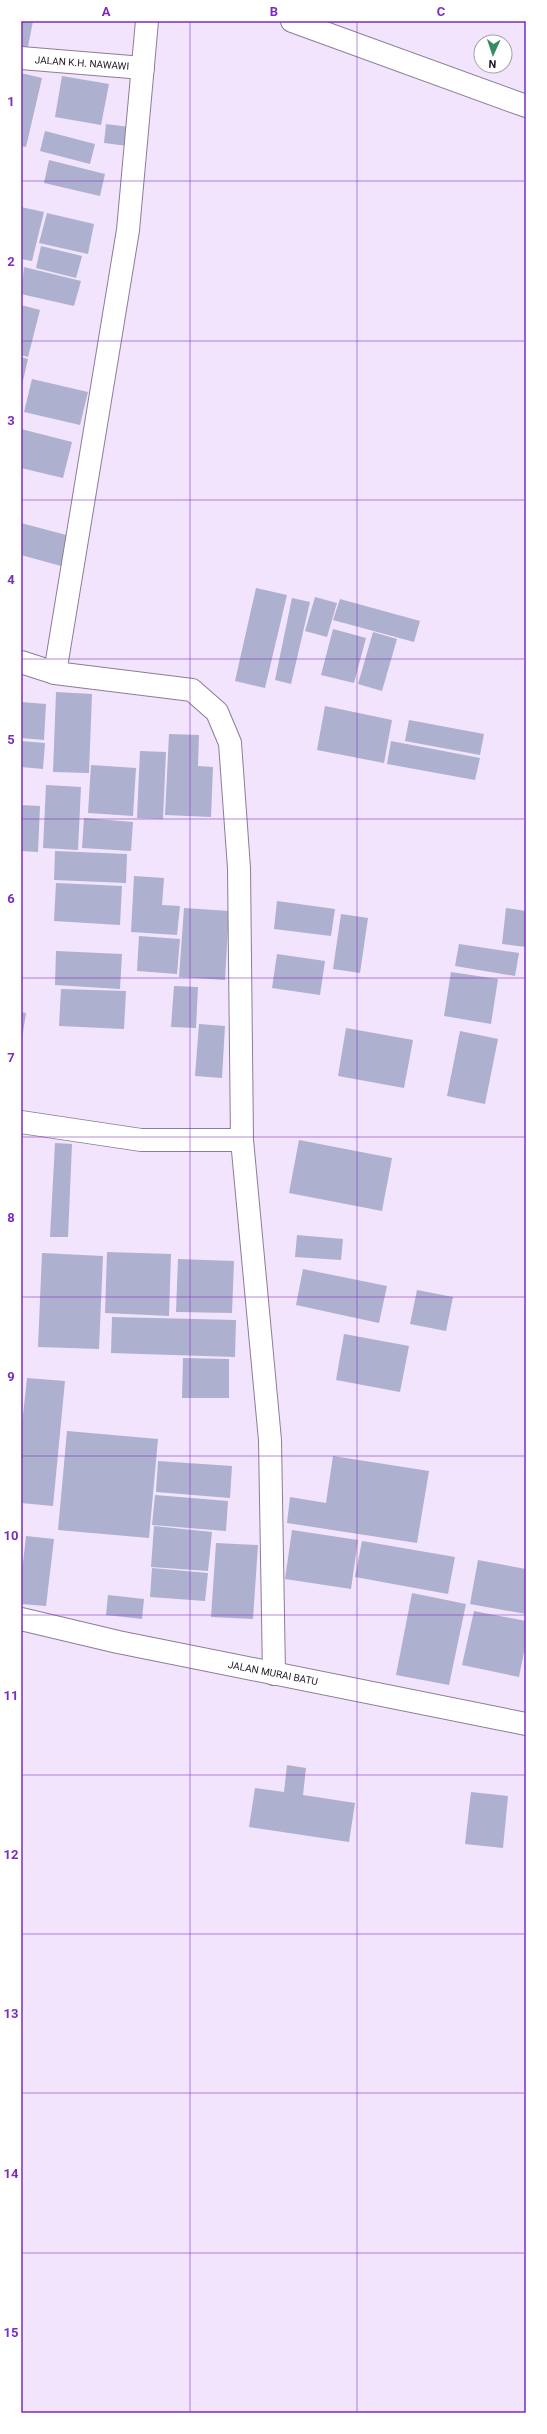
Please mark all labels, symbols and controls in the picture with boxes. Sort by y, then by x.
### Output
text: A [102,4,111,19]
text: B [270,4,278,19]
text: C [437,4,446,19]
north arrow [473,34,513,74]
street label: JALAN K.H. NAWAWI [34,54,130,72]
text: N [488,57,497,70]
text: 1 [7,94,15,109]
text: 2 [7,254,15,269]
text: 3 [7,413,15,428]
text: 4 [7,572,15,587]
text: 5 [7,732,15,747]
text: 6 [7,891,15,906]
text: 7 [7,1050,15,1065]
text: 8 [7,1210,15,1225]
text: 9 [7,1369,15,1384]
text: 10 [4,1528,18,1543]
street label: JALAN MURAI BATU [227,1659,319,1687]
text: 11 [4,1688,18,1703]
text: 12 [4,1847,18,1862]
text: 13 [4,2006,18,2021]
text: 14 [4,2166,19,2181]
text: 15 [4,2325,18,2340]

